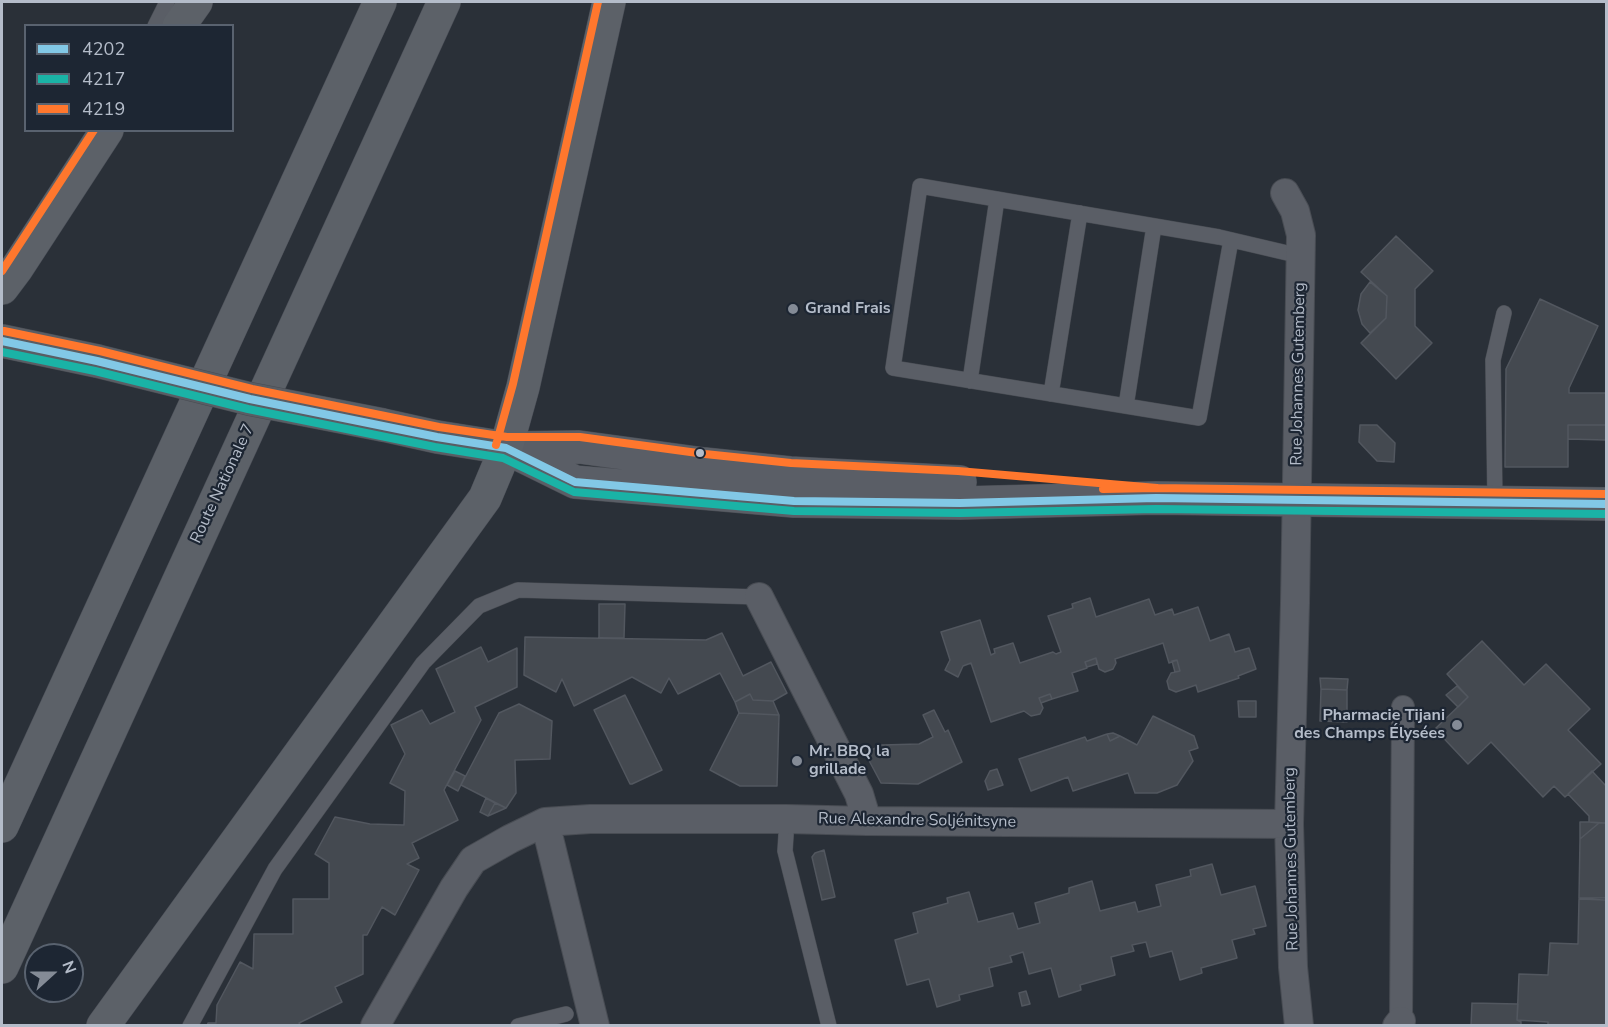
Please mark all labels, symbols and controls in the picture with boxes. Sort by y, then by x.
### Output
legend [24,24,234,132]
text: 4202 [82,37,125,61]
text: 4217 [82,67,125,91]
text: 4219 [82,97,125,121]
street label: Rue Johannes Gutemberg [1288,282,1310,466]
place label: Grand Frais [805,299,891,319]
marker: Grand Frais [786,302,800,316]
street label: Route Nationale 7 [187,421,259,547]
unlabelled marker [694,447,706,459]
place label: Pharmacie Tijani des Champs Élysées [1294,706,1445,744]
marker: Pharmacie Tijani des Champs Élysées [1450,718,1464,732]
place label: Mr. BBQ la grillade [809,742,890,780]
marker: Mr. BBQ la grillade [790,754,804,768]
street label: Rue Johannes Gutemberg [1281,767,1303,951]
street label: Rue Alexandre Soljénitsyne [818,810,1016,832]
north arrow [24,943,84,1003]
text: N [57,958,81,977]

